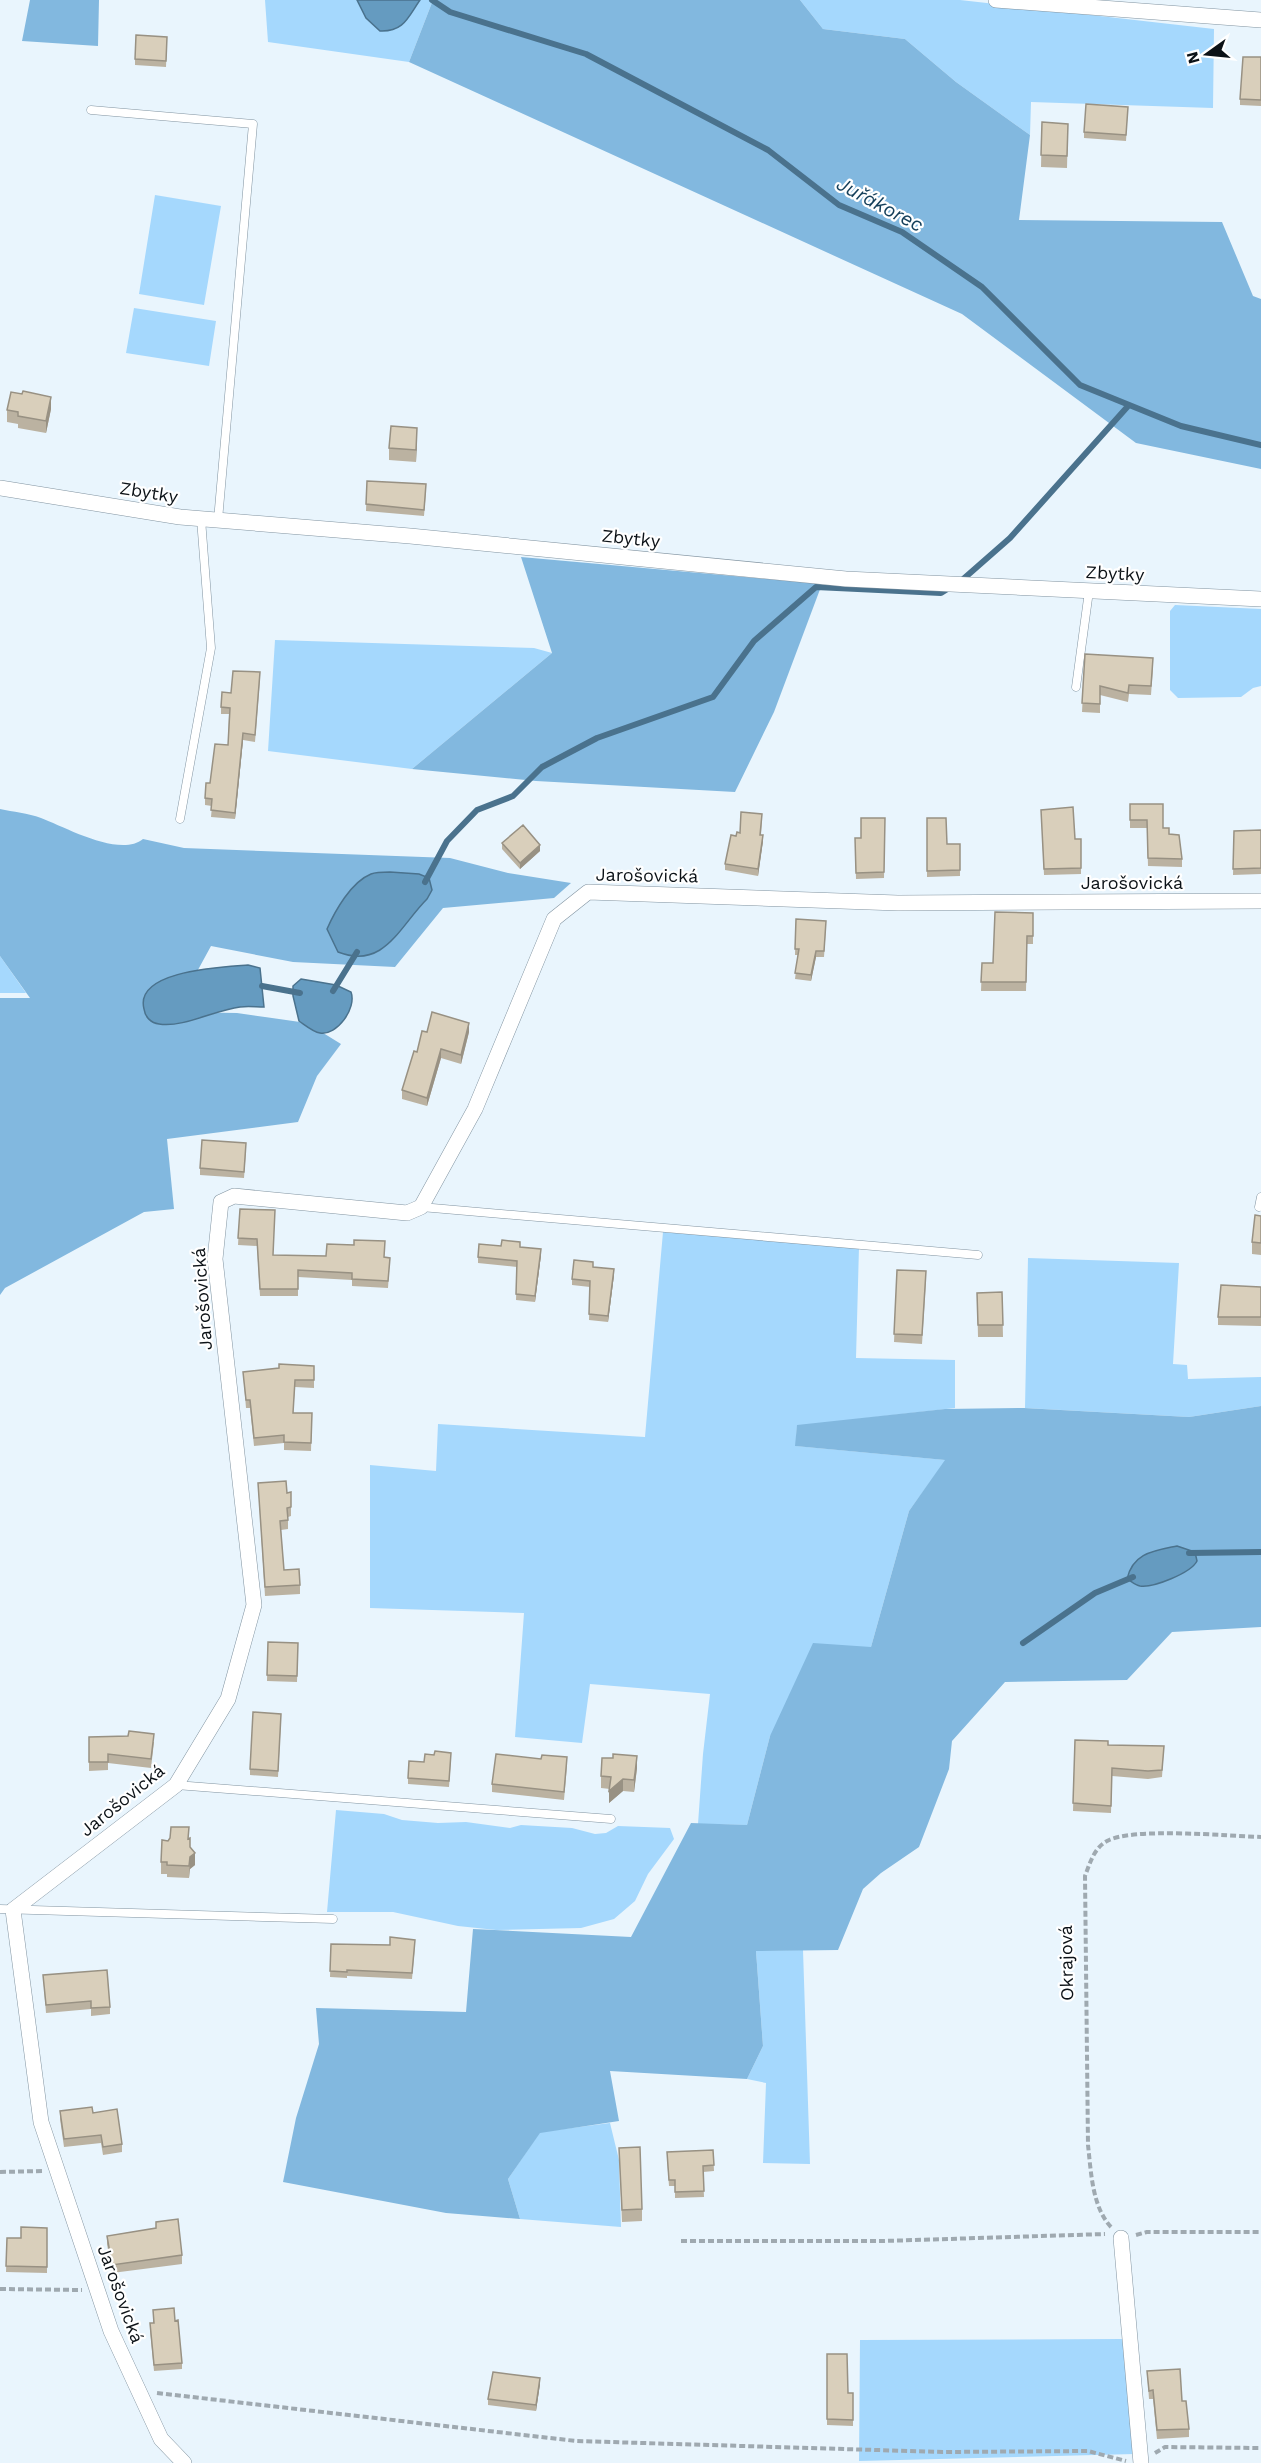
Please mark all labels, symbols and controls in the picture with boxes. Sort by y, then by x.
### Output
north arrow [1177,24,1237,84]
text: N [1182,50,1204,66]
water label: Juřákorec [833,171,928,237]
street label: Zbytky [118,477,180,507]
street label: Zbytky [601,524,662,552]
street label: Zbytky [1085,561,1146,585]
street label: Jarošovická [596,864,698,886]
street label: Jarošovická [1081,872,1183,893]
street label: Jarošovická [188,1247,216,1351]
street label: Jarošovická [76,1760,168,1840]
street label: Okrajová [1055,1925,1077,2001]
street label: Jarošovická [94,2242,148,2346]

